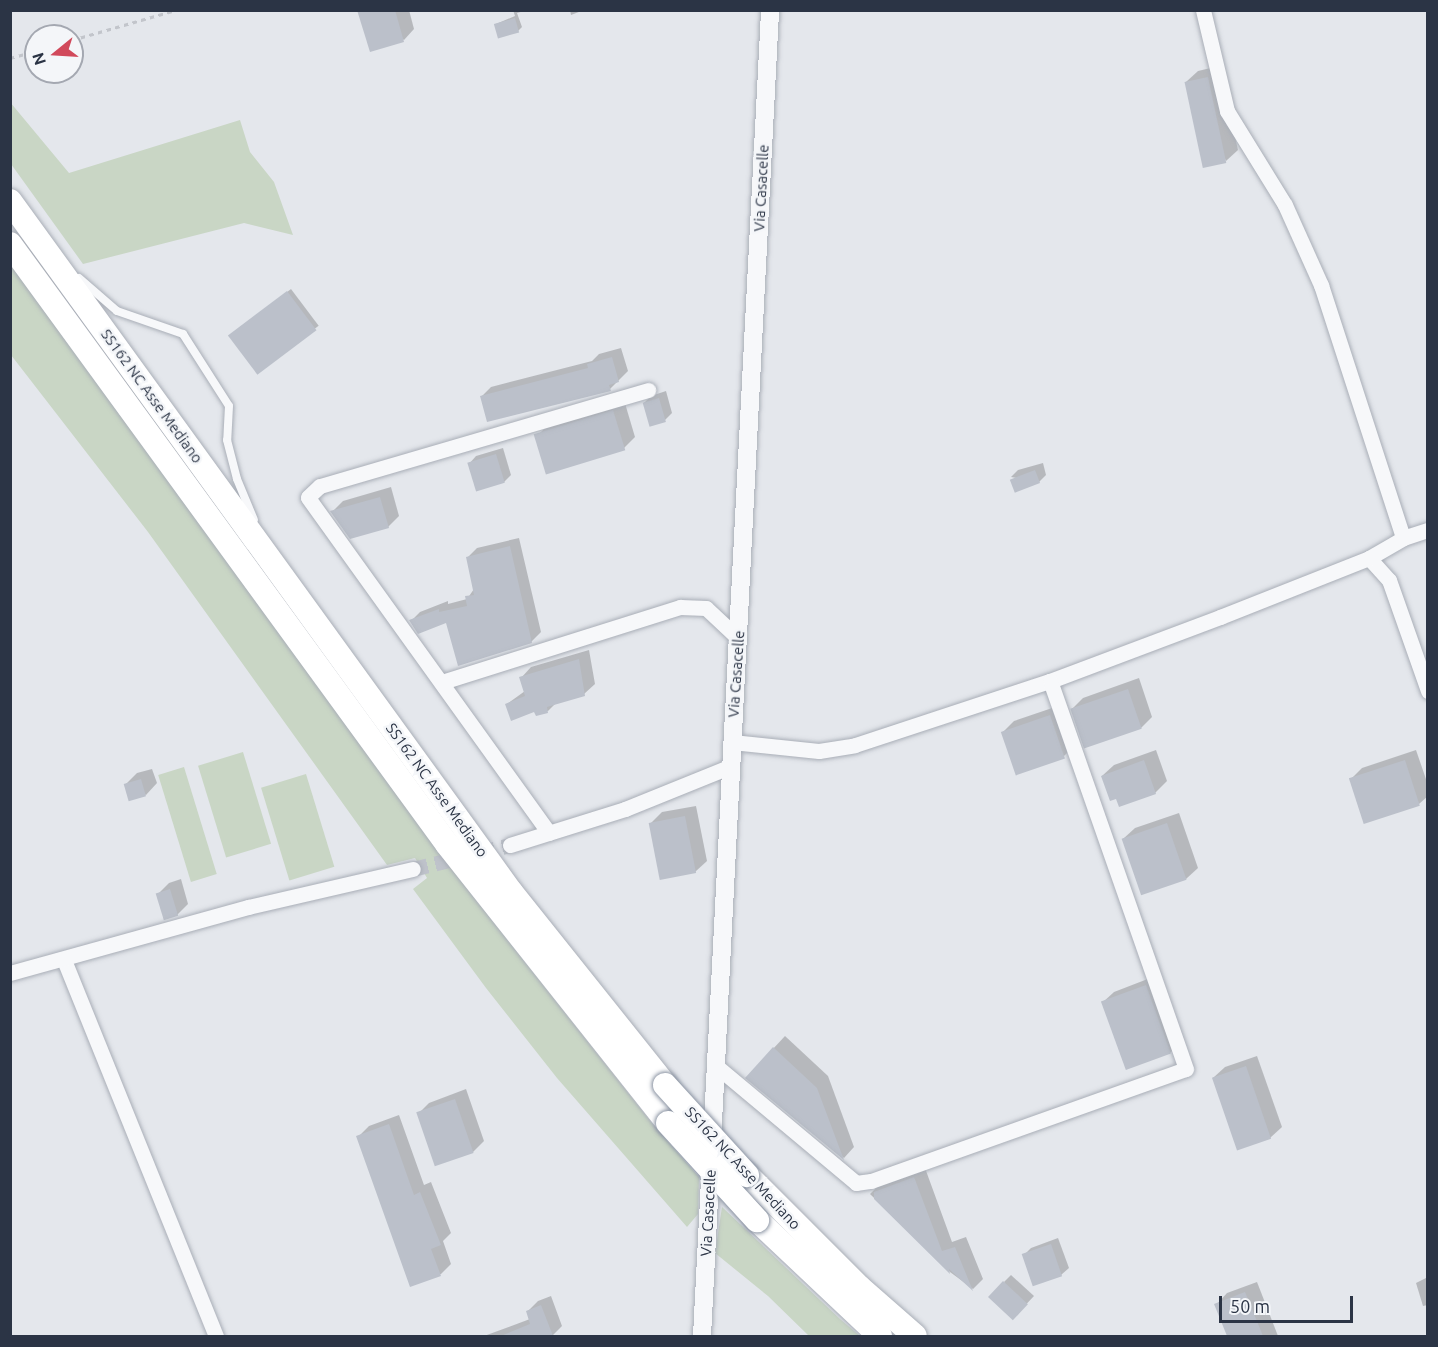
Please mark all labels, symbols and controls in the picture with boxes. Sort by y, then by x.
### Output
north arrow [24,24,84,84]
text: N [28,50,49,67]
street label: Via Casacelle [750,144,772,232]
street label: SS162 NC Asse Mediano [97,325,207,467]
street label: Via Casacelle [724,630,748,718]
street label: SS162 NC Asse Mediano [382,719,492,861]
street label: SS162 NC Asse Mediano [681,1103,805,1233]
street label: Via Casacelle [697,1169,719,1257]
scale bar [1222,1284,1356,1322]
text: 50 m [1230,1296,1270,1316]

